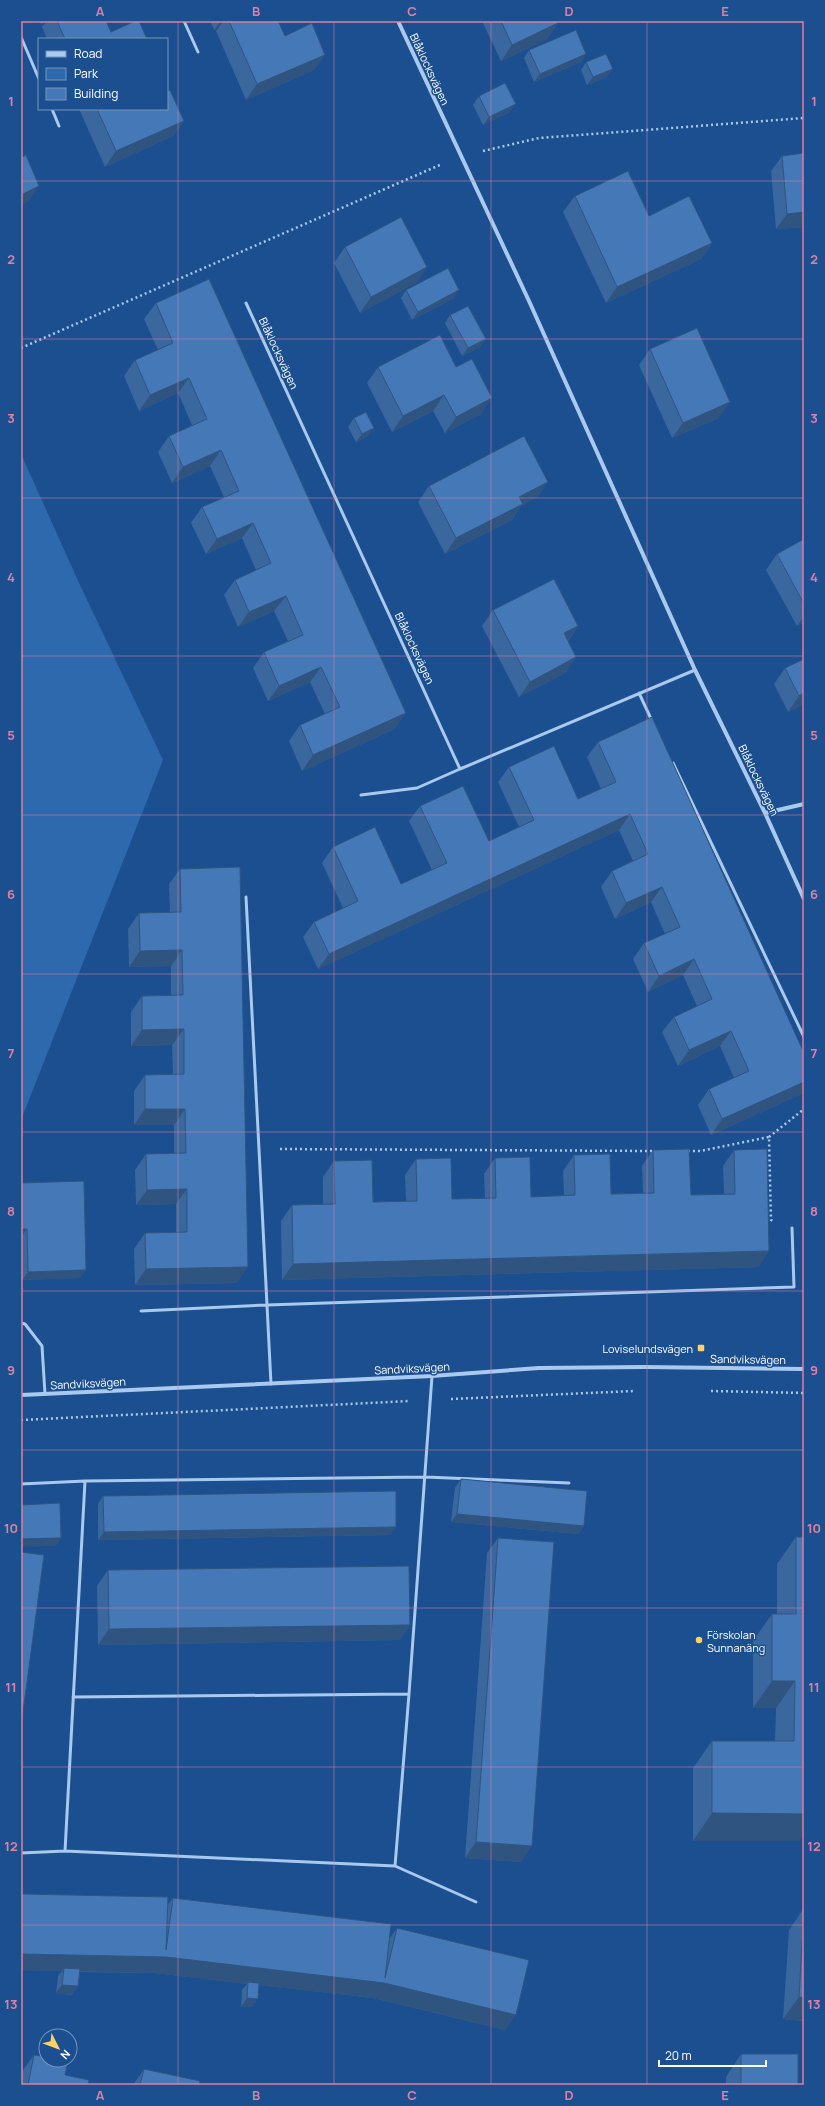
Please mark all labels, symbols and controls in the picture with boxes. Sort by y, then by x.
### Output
text: A [96,2,105,20]
text: B [252,2,260,20]
text: C [407,2,417,20]
text: D [564,2,574,20]
text: E [721,2,729,20]
street label: Blåklocksvägen [407,31,453,107]
legend [38,38,168,110]
text: Road [74,45,102,62]
text: Park [74,65,99,82]
text: Building [74,85,118,102]
text: 1 [8,92,14,110]
text: 1 [811,92,817,110]
text: 2 [7,250,15,268]
text: 2 [810,250,818,268]
street label: Blåklocksvägen [256,315,302,391]
text: 3 [7,409,15,427]
text: 3 [810,409,818,427]
text: 4 [7,568,15,586]
text: 4 [810,568,818,586]
street label: Blåklocksvägen [392,610,438,686]
text: 5 [7,726,15,744]
text: 5 [810,726,818,744]
street label: Blåklocksvägen [735,742,783,818]
text: 6 [7,885,15,903]
text: 6 [810,885,818,903]
text: 7 [8,1044,15,1062]
text: 7 [811,1044,818,1062]
text: 8 [7,1202,15,1220]
text: 8 [810,1202,818,1220]
place label: Loviselundsvägen [602,1341,693,1356]
marker: Loviselundsvägen [696,1343,706,1353]
street label: Sandviksvägen [710,1351,786,1367]
street label: Sandviksvägen [374,1359,450,1377]
text: 9 [7,1361,15,1379]
text: 9 [810,1361,818,1379]
street label: Sandviksvägen [50,1374,126,1392]
text: 10 [4,1519,18,1537]
text: 10 [807,1519,821,1537]
place label: Förskolan Sunnanäng [707,1627,765,1655]
marker: Förskolan Sunnanäng [694,1635,704,1645]
text: 11 [5,1678,17,1696]
text: 11 [808,1678,820,1696]
text: 12 [4,1837,18,1855]
text: 12 [807,1837,821,1855]
text: 13 [4,1995,18,2013]
text: 13 [807,1995,821,2013]
north arrow [38,2028,78,2068]
scale bar [659,2042,766,2068]
text: N [58,2047,74,2063]
text: 20 m [665,2047,692,2064]
text: A [96,2086,105,2104]
text: B [252,2086,260,2104]
text: C [407,2086,417,2104]
text: D [564,2086,574,2104]
text: E [721,2086,729,2104]

